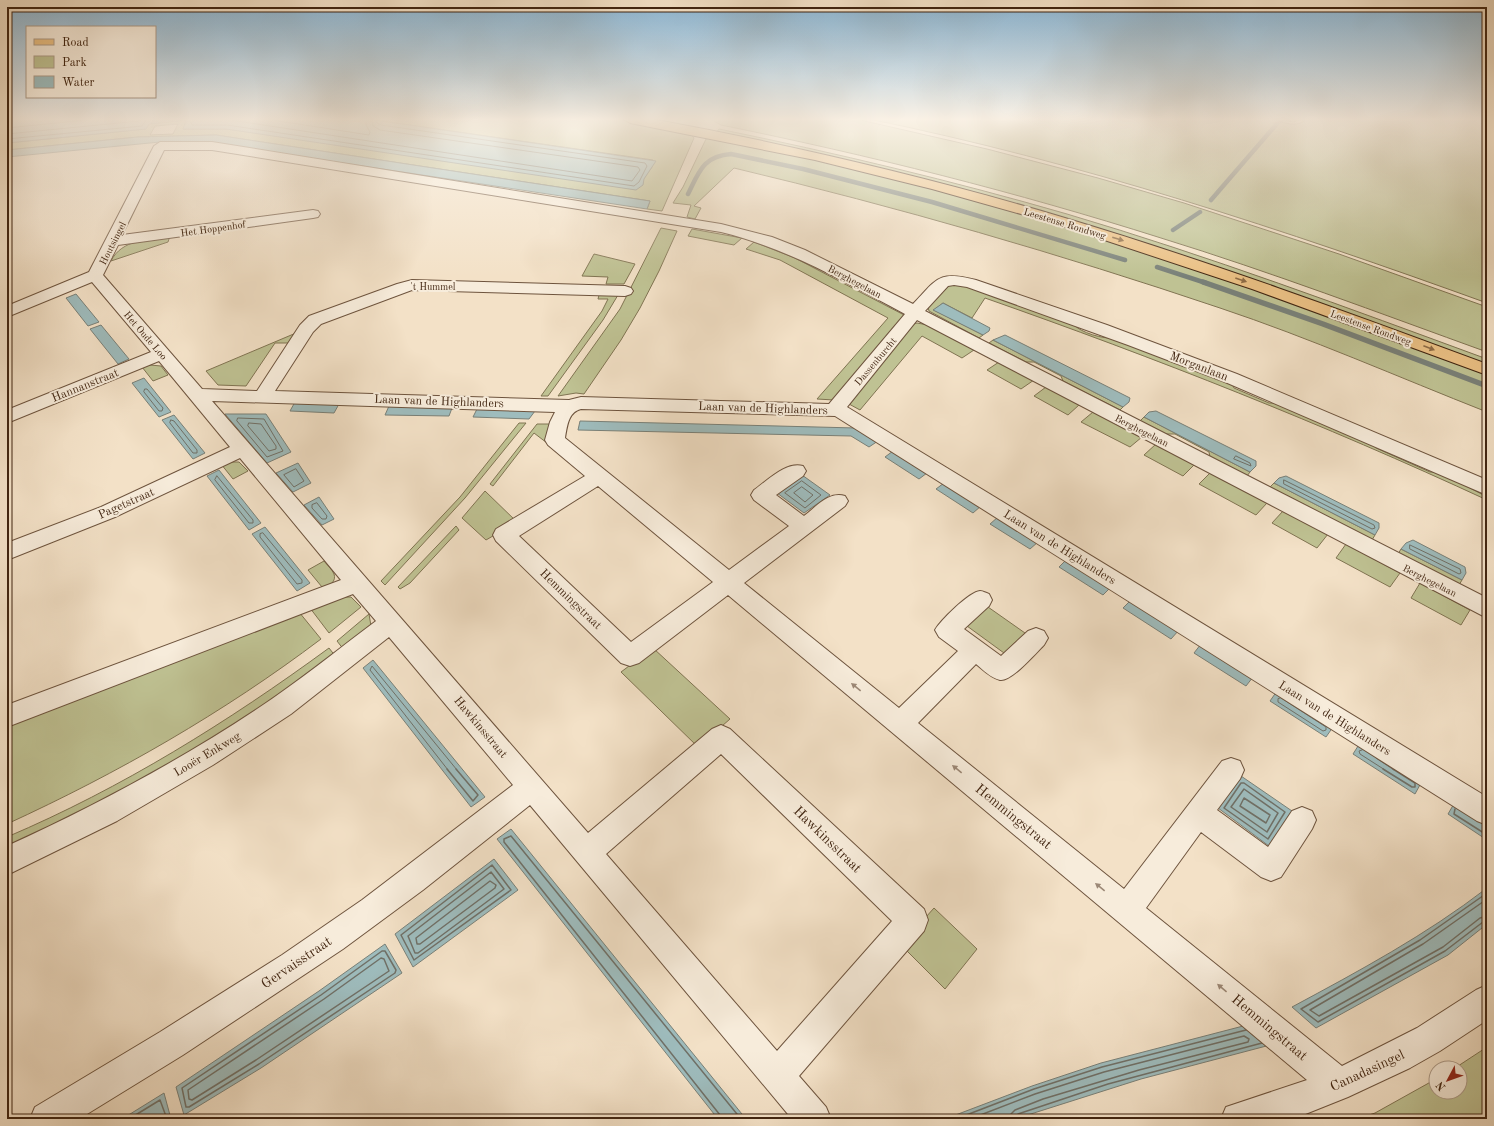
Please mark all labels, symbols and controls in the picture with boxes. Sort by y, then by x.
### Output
legend [26,26,156,98]
text: Road [62,37,89,49]
text: Park [62,57,87,69]
text: Water [62,77,95,89]
street label: Leestense Rondweg [1022,207,1108,241]
street label: Het Hoppenhof [180,219,247,239]
street label: Houtsingel [98,220,128,267]
one-way arrow [1112,236,1124,242]
street label: Berghegelaan [826,264,883,300]
one-way arrow [1236,277,1248,283]
street label: 't Hummel [410,282,456,292]
street label: Leestense Rondweg [1329,309,1413,347]
street label: Het Oude Loo [122,310,169,362]
street label: Dassenburcht [853,335,899,388]
one-way arrow [1424,346,1436,352]
street label: Morganlaan [1168,350,1230,384]
street label: Hannanstraat [50,367,121,405]
street label: Laan van de Highlanders [374,394,504,410]
street label: Laan van de Highlanders [698,401,828,417]
street label: Berghegelaan [1113,413,1171,449]
street label: Pagetstraat [96,486,156,522]
street label: Laan van de Highlanders [1001,508,1118,587]
street label: Berghegelaan [1401,563,1459,599]
street label: Hemmingstraat [537,567,603,632]
street label: Laan van de Highlanders [1276,679,1393,758]
one-way arrow [851,682,862,691]
street label: Hawkinsstraat [451,695,509,761]
street label: Looër Enkweg [172,730,243,779]
one-way arrow [951,765,962,773]
street label: Hemmingstraat [972,782,1054,852]
street label: Hawkinsstraat [791,804,864,876]
one-way arrow [1095,883,1106,892]
street label: Gervaisstraat [259,934,334,991]
one-way arrow [1217,983,1228,992]
street label: Hemmingstraat [1229,992,1310,1063]
street label: Canadasingel [1328,1048,1407,1094]
north arrow [1428,1060,1468,1100]
text: N [1434,1078,1448,1092]

